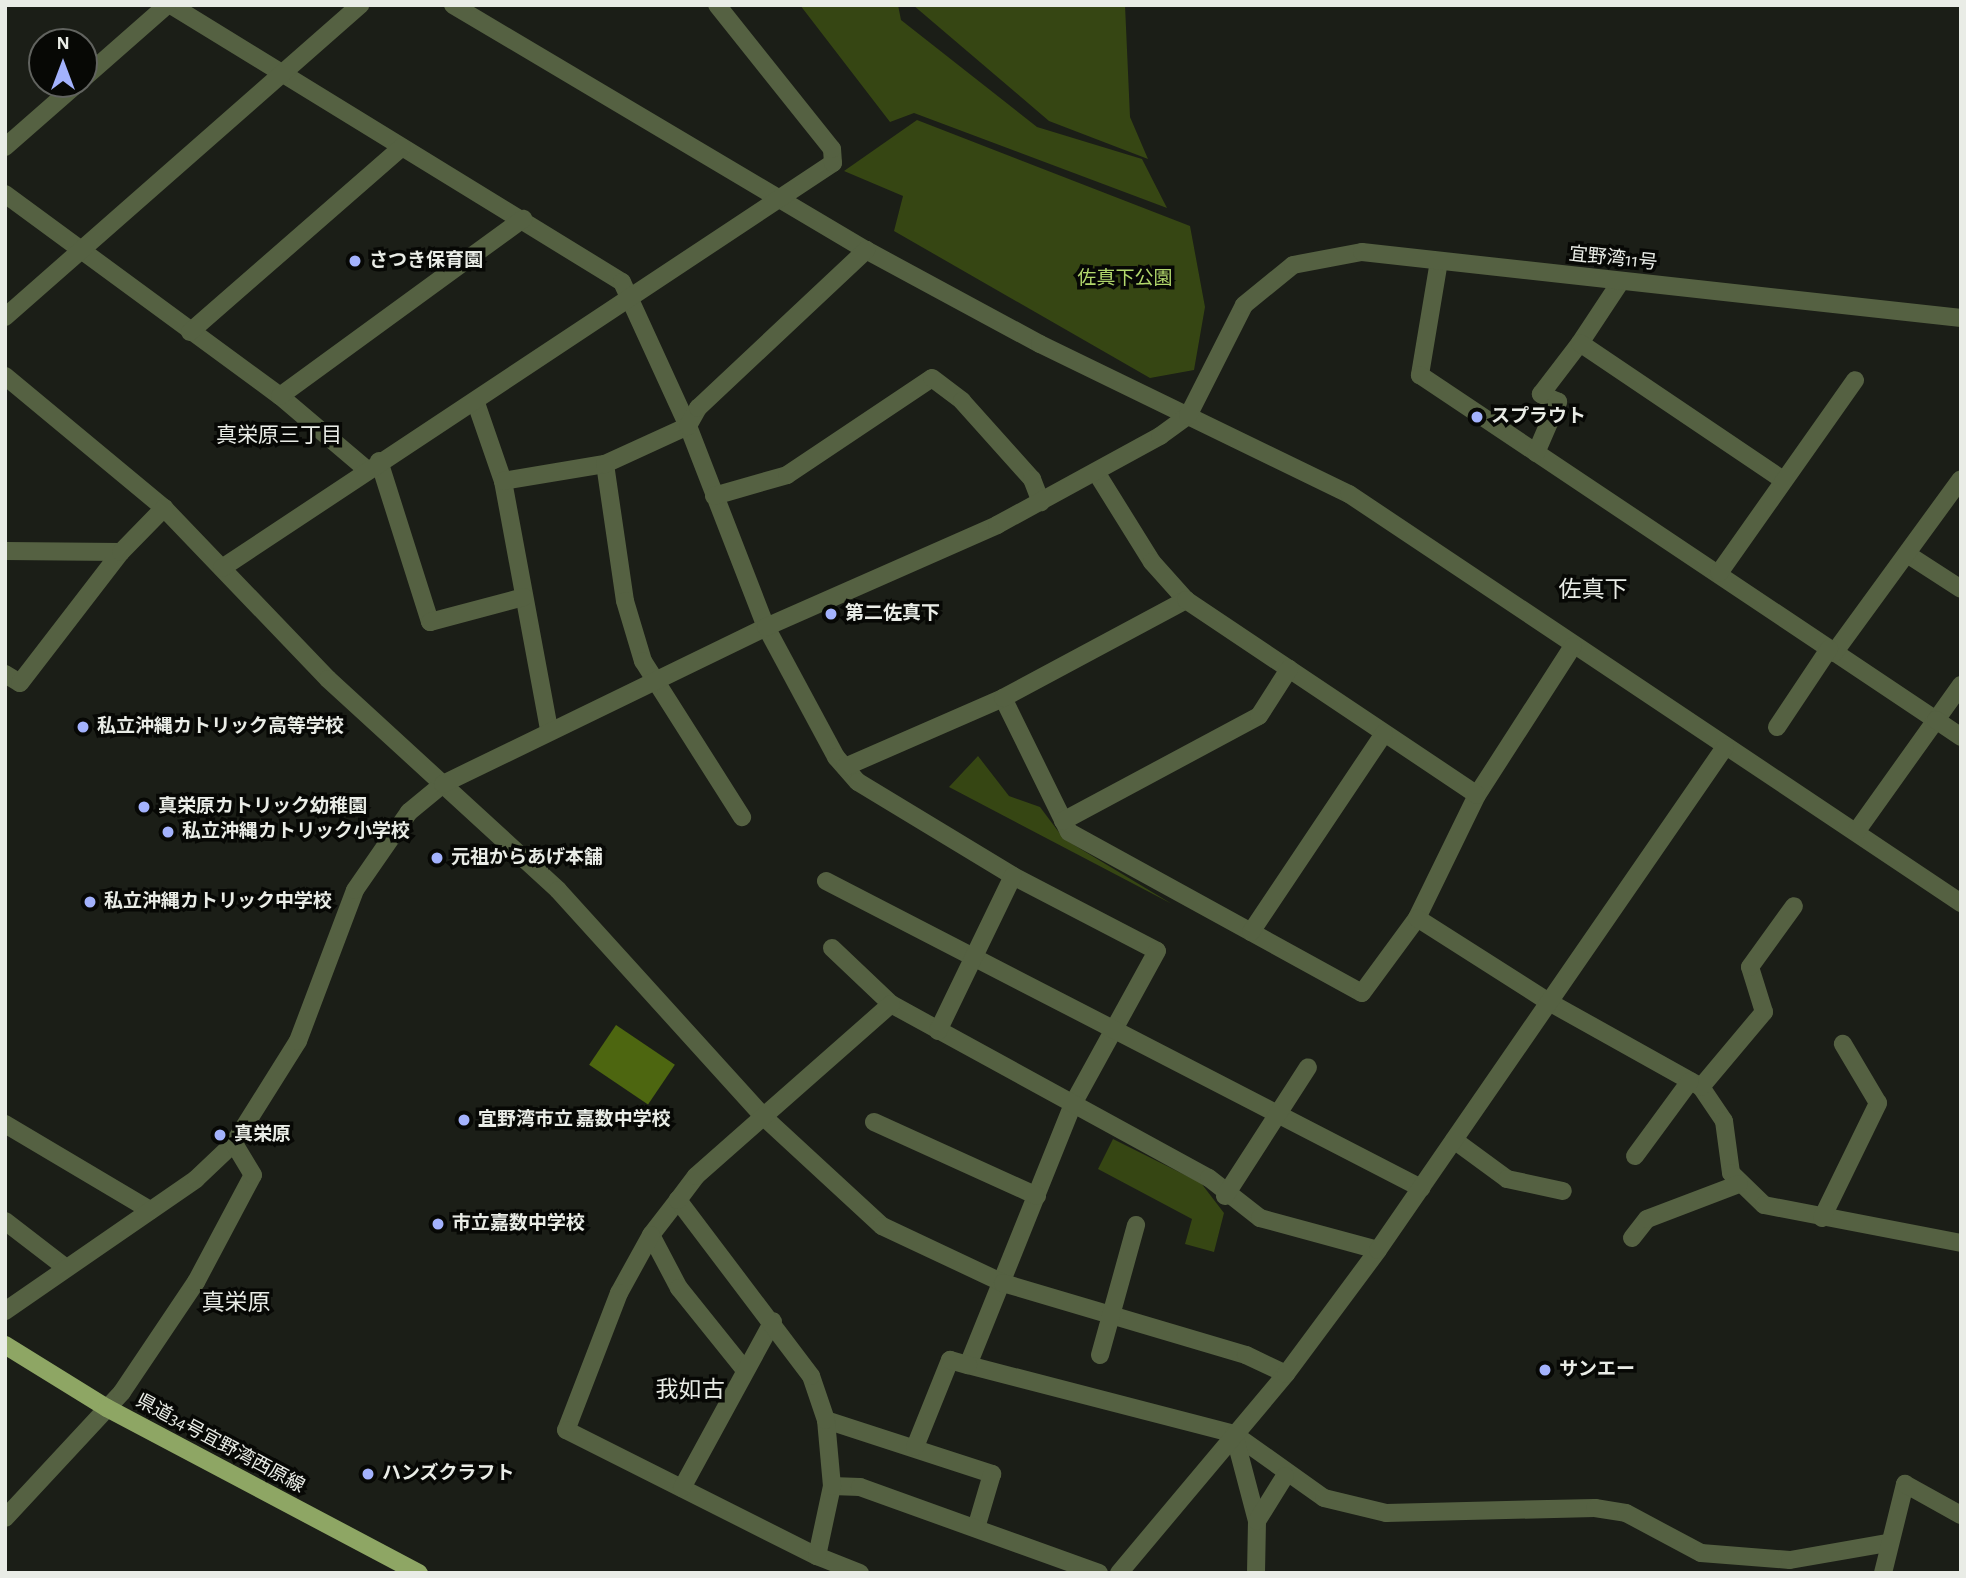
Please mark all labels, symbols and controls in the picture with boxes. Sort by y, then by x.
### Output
north arrow [28,28,98,98]
text: N [56,34,70,53]
street label: 宜野湾11号 [1568,243,1658,275]
place label: さつき保育園 [369,250,483,272]
marker: さつき保育園 [347,253,363,269]
park label: 佐真下公園 [1078,268,1172,290]
place label: スプラウト [1491,406,1586,428]
marker: スプラウト [1469,409,1485,425]
district label: 真栄原三丁目 [216,423,342,449]
district label: 佐真下 [1559,577,1627,605]
place label: 第二佐真下 [845,603,940,625]
marker: 第二佐真下 [823,606,839,622]
place label: 私立沖縄カトリック高等学校 [97,716,344,738]
marker: 私立沖縄カトリック高等学校 [75,719,91,735]
place label: 真栄原カトリック幼稚園 [158,796,367,818]
marker: 真栄原カトリック幼稚園 [136,799,152,815]
place label: 私立沖縄カトリック小学校 [182,821,410,843]
marker: 私立沖縄カトリック小学校 [160,824,176,840]
place label: 元祖からあげ本舗 [451,847,603,869]
marker: 元祖からあげ本舗 [429,850,445,866]
place label: 私立沖縄カトリック中学校 [104,891,332,913]
marker: 私立沖縄カトリック中学校 [82,894,98,910]
place label: 宜野湾市立 嘉数中学校 [478,1109,671,1131]
marker: 宜野湾市立 嘉数中学校 [456,1112,472,1128]
place label: 真栄原 [234,1124,291,1146]
marker: 真栄原 [212,1127,228,1143]
place label: 市立嘉数中学校 [452,1213,585,1235]
marker: 市立嘉数中学校 [430,1216,446,1232]
district label: 真栄原 [202,1290,270,1318]
place label: サンエー [1559,1359,1635,1381]
marker: サンエー [1537,1362,1553,1378]
district label: 我如古 [656,1377,724,1405]
street label: 県道34号宜野湾西原線 [132,1390,308,1498]
place label: ハンズクラフト [382,1463,515,1485]
marker: ハンズクラフト [360,1466,376,1482]

